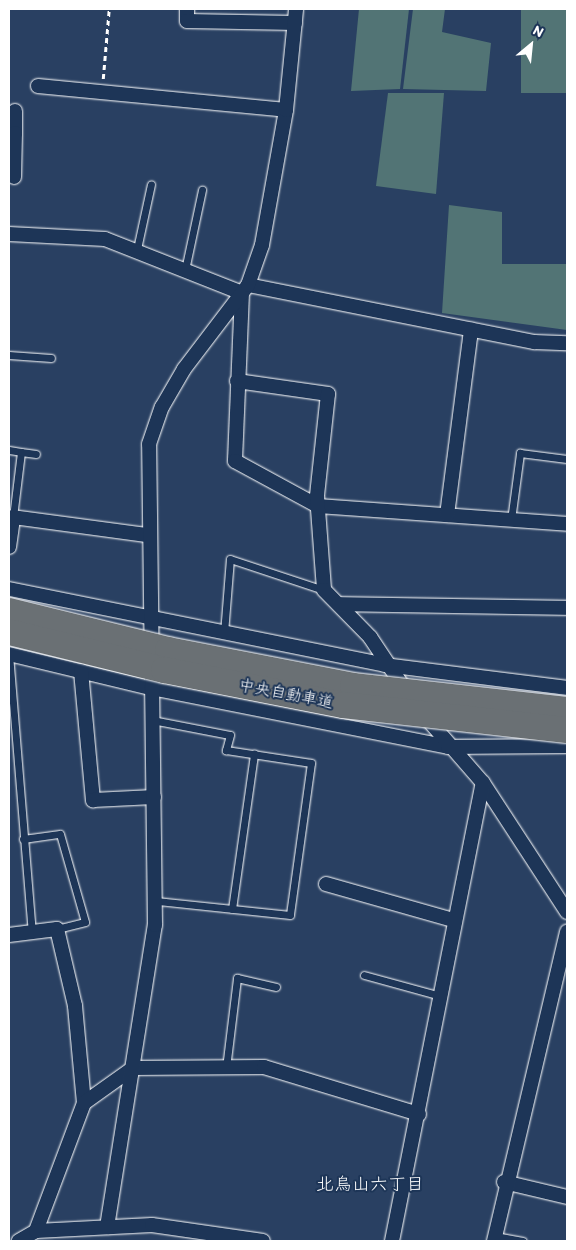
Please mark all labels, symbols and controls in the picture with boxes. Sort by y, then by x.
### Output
north arrow [506,20,556,70]
text: N [530,22,546,41]
street label: 中央自動車道 [237,675,335,713]
district label: 北烏山六丁目 [316,1173,424,1195]

